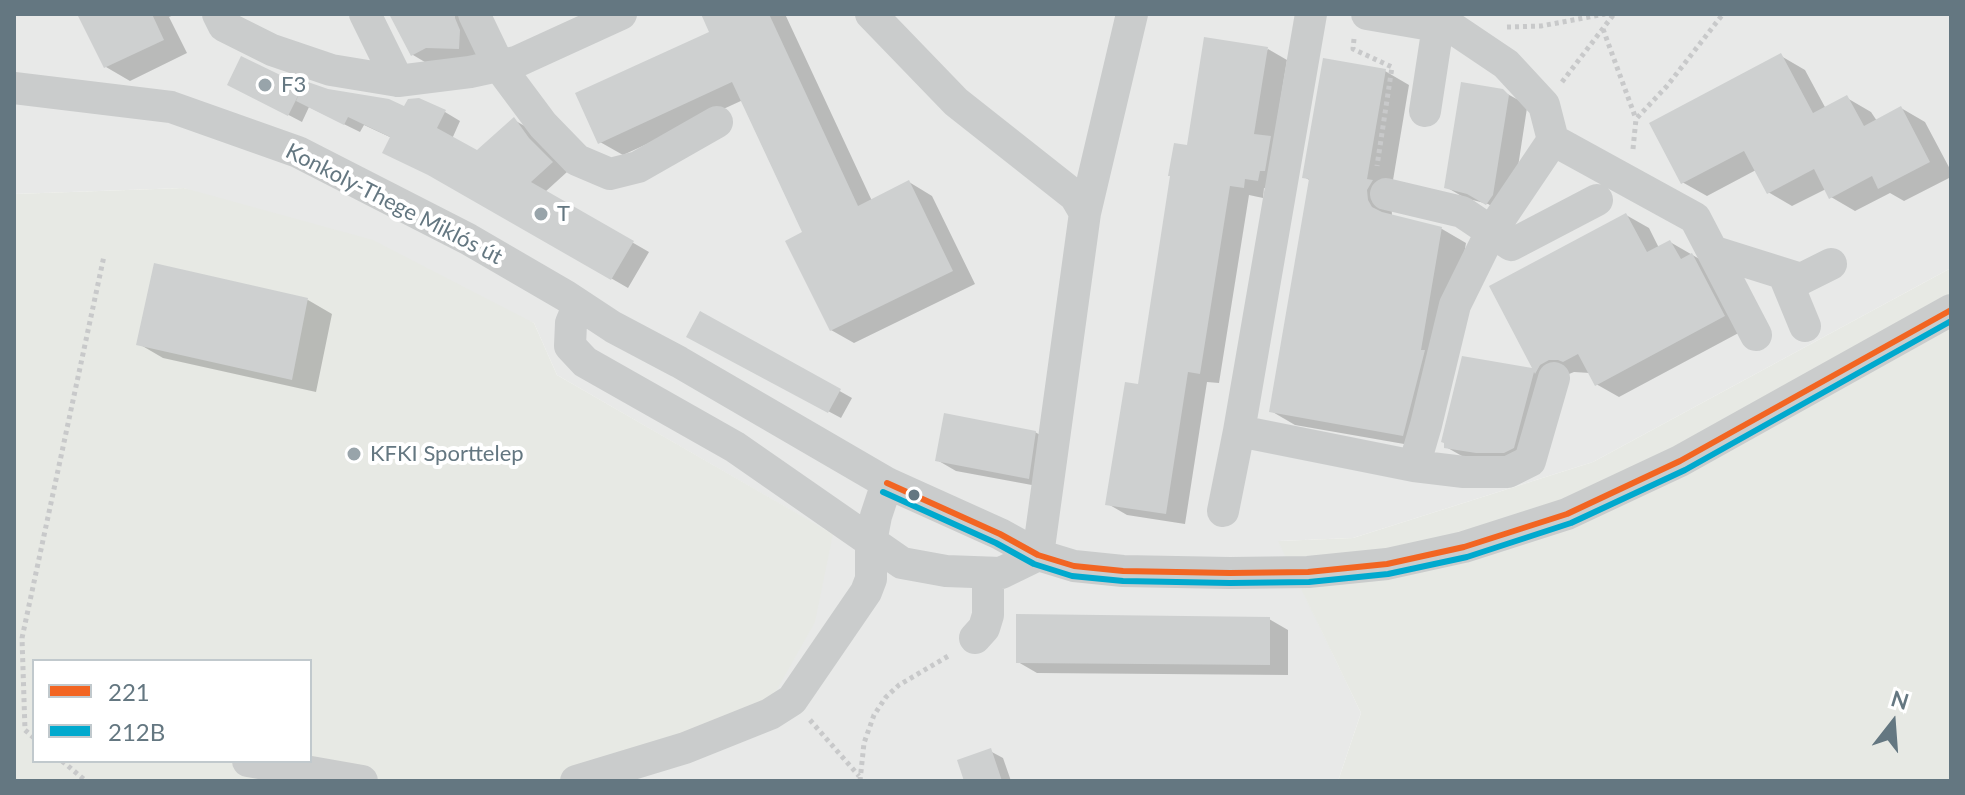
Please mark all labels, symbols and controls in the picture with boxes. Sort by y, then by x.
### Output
place label: F3 [281,72,306,98]
marker: F3 [256,76,274,94]
street label: Konkoly-Thege Miklós út [281,138,507,270]
place label: T [557,201,570,227]
marker: T [532,205,550,223]
place label: KFKI Sporttelep [370,441,524,467]
marker: KFKI Sporttelep [345,445,363,463]
unlabelled marker [906,487,922,503]
legend [32,659,312,763]
text: 221 [108,677,150,706]
north arrow [1853,683,1933,763]
text: N [1888,684,1912,715]
text: 212B [108,717,165,746]

